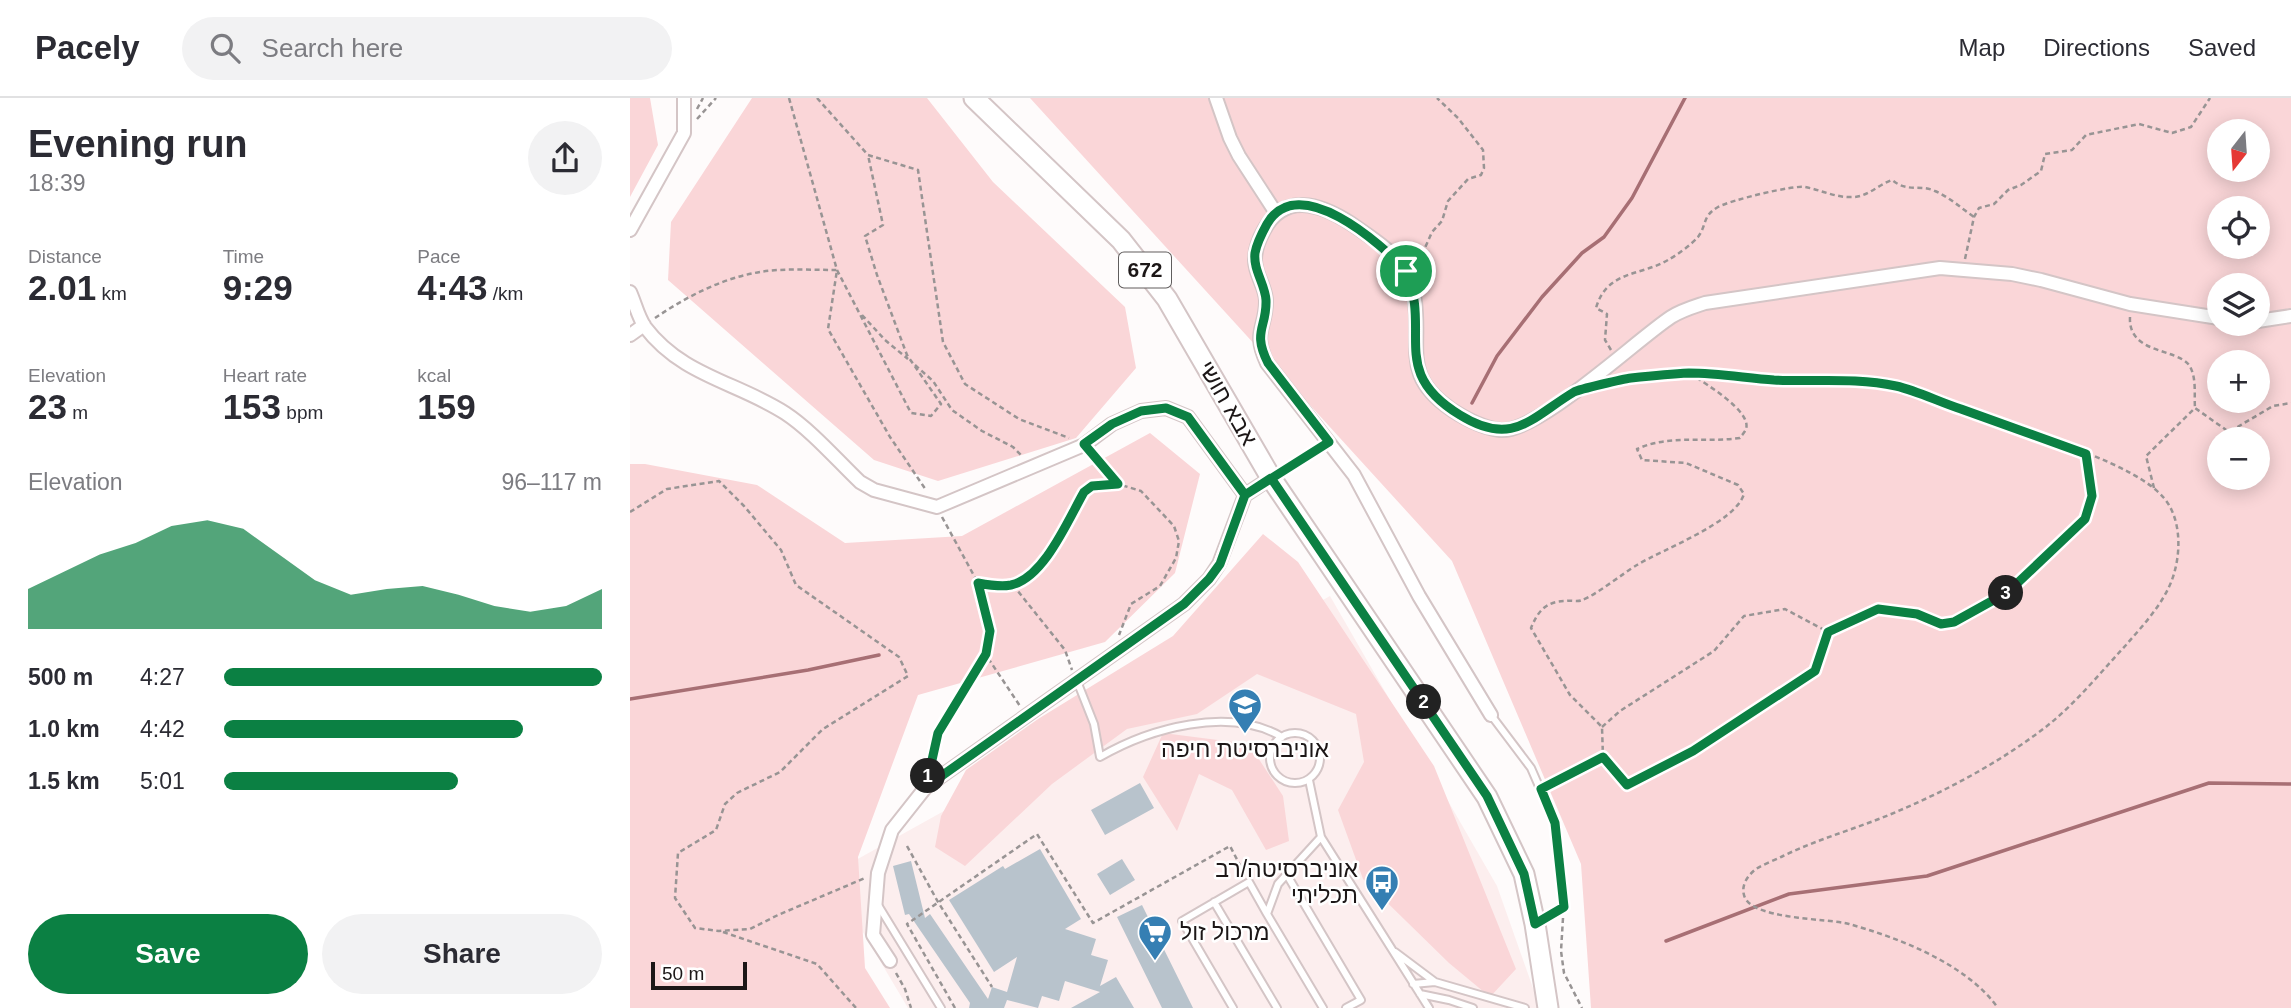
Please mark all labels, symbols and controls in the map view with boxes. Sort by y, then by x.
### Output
search box [182,17,672,80]
text: Pacely [35,29,140,66]
icon: search [206,29,244,67]
text: Search here [262,33,403,63]
text: Map [1959,34,2005,61]
text: Directions [2043,34,2150,61]
text: Saved [2188,34,2256,61]
north arrow [2207,119,2270,182]
map controls [2207,119,2270,490]
button: share [528,121,602,195]
text: Evening run [28,123,248,165]
text: 18:39 [28,170,86,196]
button: locate [2207,196,2270,259]
pin [1376,241,1436,301]
text: Distance [28,246,102,267]
text: Time [223,246,264,267]
text: Pace [417,246,461,267]
road number: 672 [1119,252,1171,288]
icon: arrive [1387,252,1425,290]
text: 2.01 [28,268,96,307]
text: 9:29 [223,268,293,307]
text: 4:43 [417,268,487,307]
button: layers [2207,273,2270,336]
text: km [96,283,127,304]
text: /km [487,283,523,304]
button: + [2207,350,2270,413]
street label: אבא חושי [1194,356,1263,450]
text: Elevation [28,365,106,386]
text: Heart rate [223,365,307,386]
text: kcal [417,365,451,386]
text: 23 [28,387,67,426]
text: 153 [223,387,281,426]
text: 159 [417,387,476,426]
text: m [67,402,88,423]
text: bpm [281,402,323,423]
button: − [2207,427,2270,490]
text: Elevation [28,469,123,495]
text: 96–117 m [501,469,602,495]
pin: 3 [1988,575,2024,610]
text: 3 [2000,582,2011,603]
text: 500 m [28,664,93,690]
text: 4:27 [140,664,185,690]
pin: 2 [1406,684,1442,720]
school or university icon: אוניברסיטת חיפה [1226,686,1264,735]
text: 2 [1418,691,1429,712]
text: 1.0 km [28,716,100,742]
text: 4:42 [140,716,185,742]
place label: אוניברסיטת חיפה [1161,736,1329,762]
pin: 1 [910,758,946,794]
text: 1 [922,765,933,786]
text: 1.5 km [28,768,100,794]
text: 5:01 [140,768,185,794]
place label: אוניברסיטה/רב תכליתי [1215,856,1359,908]
bus stop icon: אוניברסיטה/רב תכליתי [1363,863,1401,912]
supermarket icon: מרכול זול [1136,913,1174,962]
button: Save [28,914,308,994]
button: Share [322,914,602,994]
place label: מרכול זול [1180,919,1270,945]
scale bar [651,959,747,991]
text: 50 m [662,963,704,984]

